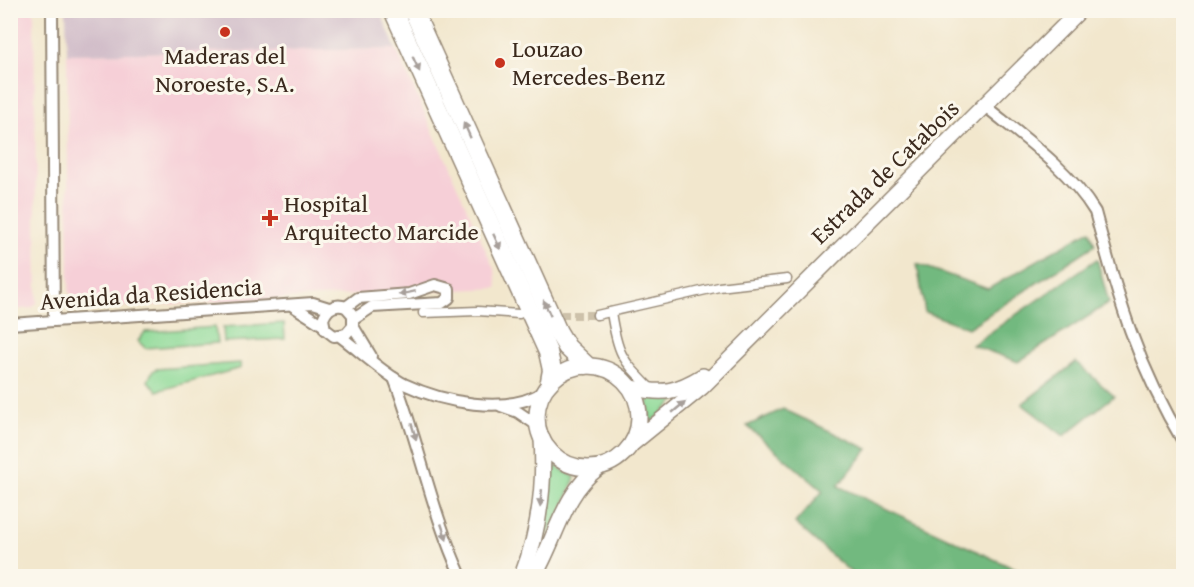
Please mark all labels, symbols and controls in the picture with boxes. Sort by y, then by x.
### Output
marker: Maderas del Noroeste, S.A. [218,25,232,39]
place label: Louzao Mercedes-Benz [512,31,665,94]
place label: Maderas del Noroeste, S.A. [155,38,295,101]
one-way arrow [412,56,421,73]
marker: Louzao Mercedes-Benz [493,56,507,70]
street label: Estrada de Catabois [802,91,967,252]
one-way arrow [462,122,471,139]
place label: Hospital Arquitecto Marcide [284,186,479,249]
marker: Hospital Arquitecto Marcide [261,209,279,227]
one-way arrow [493,233,502,250]
street label: Avenida da Residencia [39,268,264,319]
one-way arrow [397,289,416,299]
one-way arrow [543,299,552,316]
one-way arrow [671,401,686,414]
one-way arrow [410,423,419,441]
one-way arrow [536,488,546,507]
one-way arrow [440,523,450,541]

